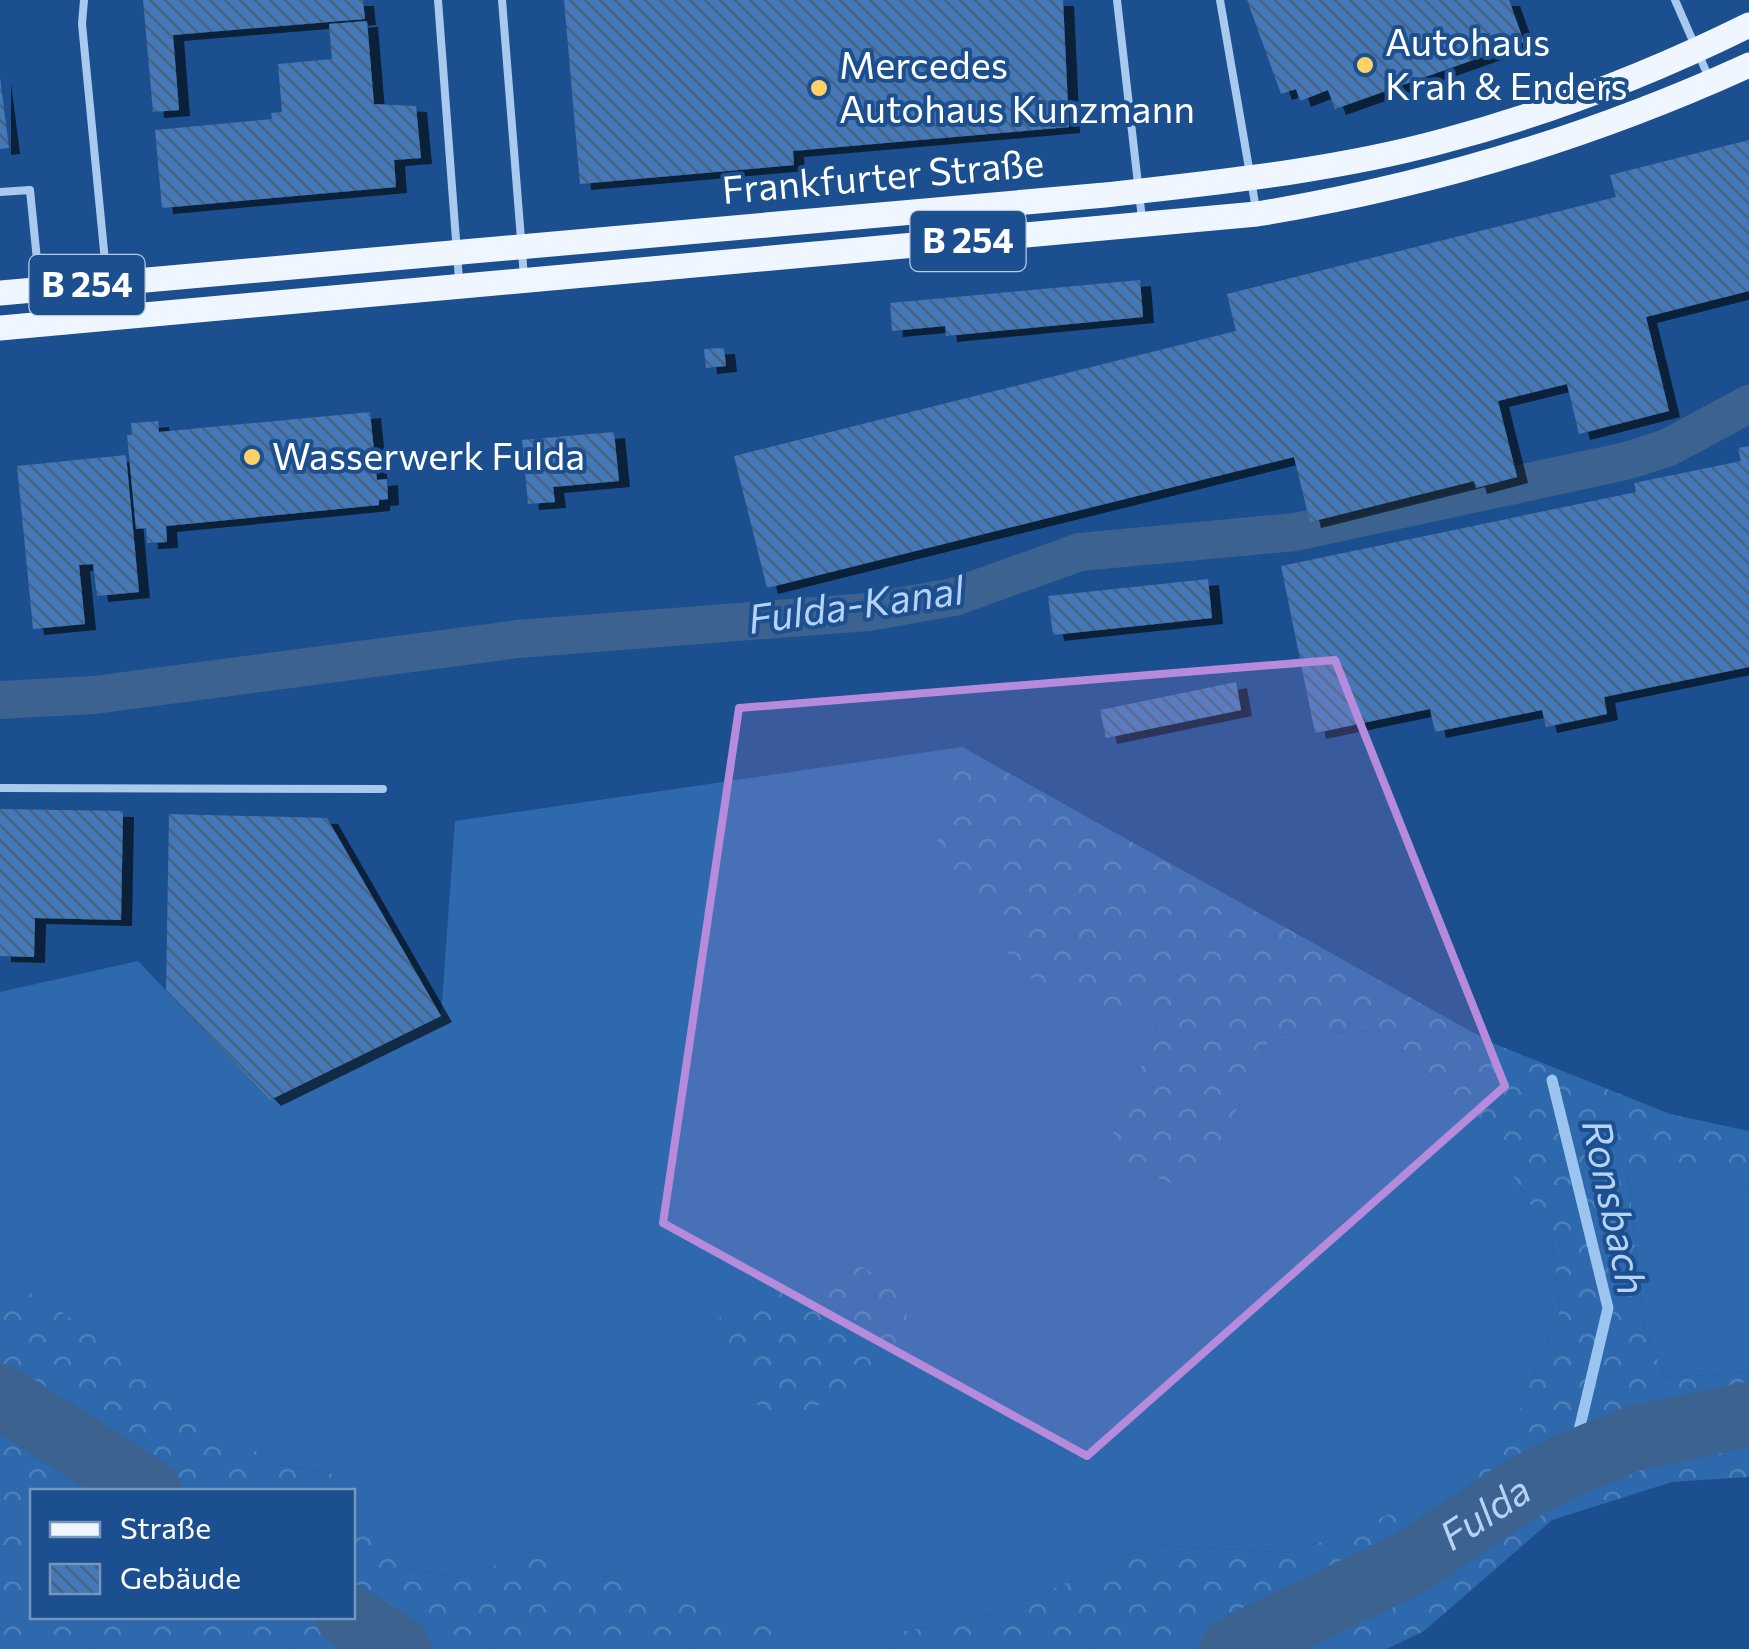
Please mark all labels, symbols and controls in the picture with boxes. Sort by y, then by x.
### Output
place label: Autohaus Krah & Enders [1385,17,1628,108]
place label: Mercedes Autohaus Kunzmann [839,40,1195,131]
marker: Autohaus Krah & Enders [1354,54,1376,76]
marker: Mercedes Autohaus Kunzmann [808,77,830,99]
street label: Frankfurter Straße [720,137,1046,212]
road number: B 254 [910,211,1026,271]
road number: B 254 [29,255,144,315]
place label: Wasserwerk Fulda [272,431,585,478]
marker: Wasserwerk Fulda [241,446,263,468]
water label: Fulda-Kanal [745,563,968,642]
water label: Ronsbach [1574,1114,1659,1299]
water label: Fulda [1429,1463,1539,1559]
legend [30,1489,355,1619]
text: Straße [120,1508,211,1545]
text: Gebäude [120,1558,241,1595]

